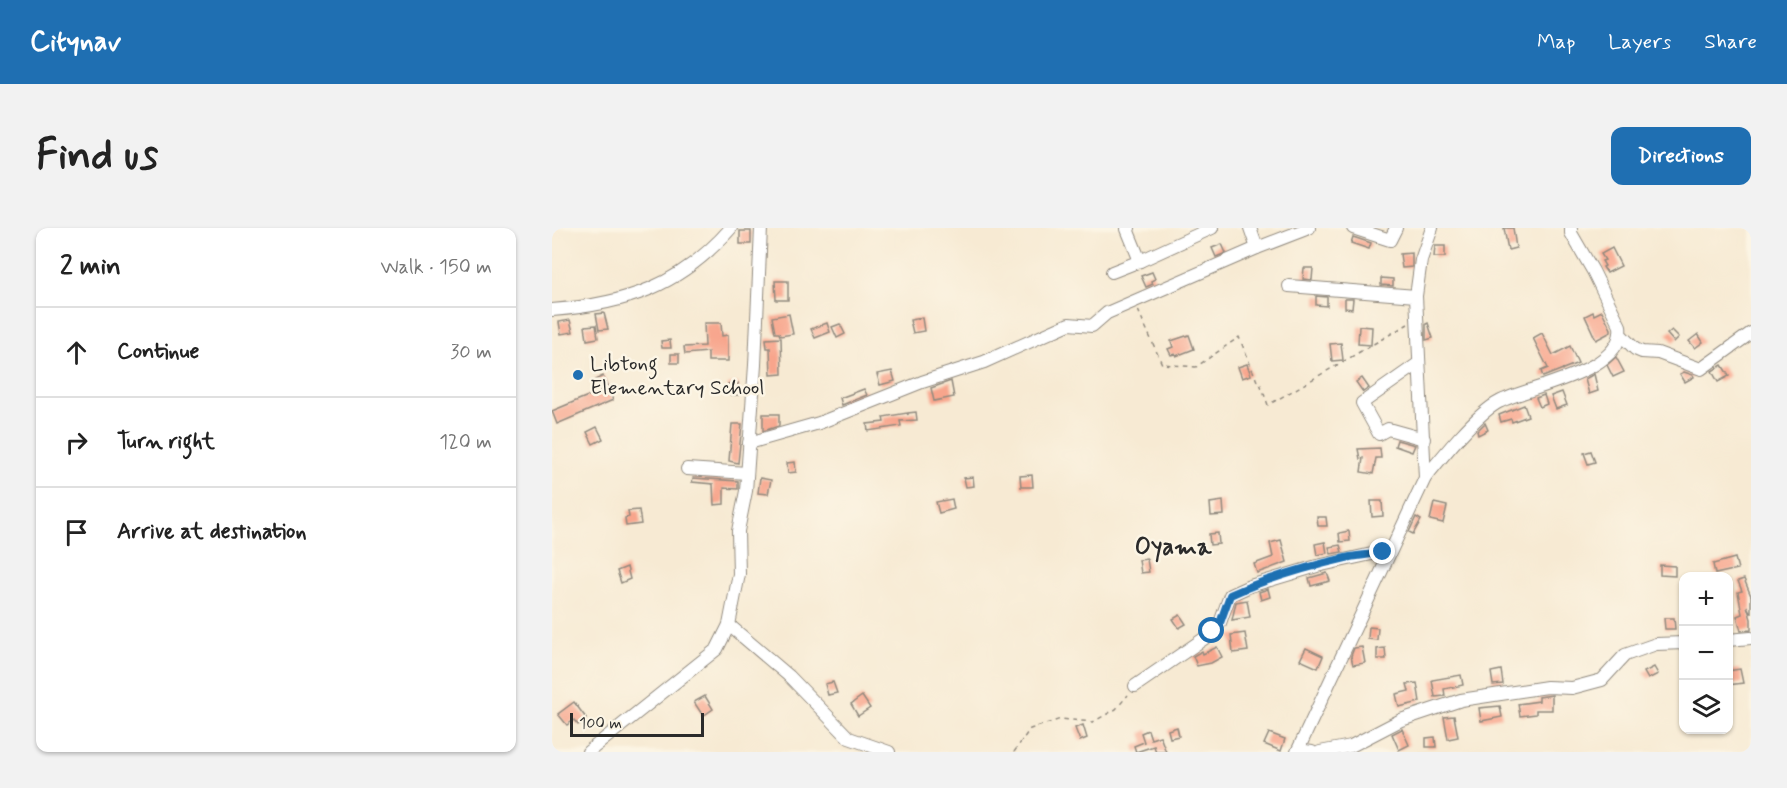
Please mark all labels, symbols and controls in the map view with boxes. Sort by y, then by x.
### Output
text: Citynav [30,24,121,61]
text: Map [1537,28,1575,56]
text: Layers [1608,28,1671,56]
text: Share [1704,28,1757,56]
button: Directions [1611,127,1751,185]
text: Find us [36,129,158,184]
text: 2 min [60,250,121,284]
text: Walk · 150 m [380,254,492,281]
icon: ahead [60,336,93,369]
text: Continue [117,338,199,366]
text: 30 m [450,339,492,366]
place label: Libtong Elementary School [590,350,765,402]
marker: Libtong Elementary School [571,368,585,382]
icon: right [60,426,93,459]
text: Turn right [117,428,215,456]
text: 120 m [439,429,492,456]
icon: arrive [60,516,93,549]
text: Arrive at destination [117,518,307,546]
district label: Oyama [1135,532,1212,563]
route end [1369,538,1395,564]
map controls [1679,572,1733,734]
button: + [1679,572,1733,626]
route start [1198,617,1224,643]
button: − [1679,626,1733,680]
button: layers [1679,680,1733,734]
scale bar [570,710,704,738]
text: 100 m [579,713,622,734]

